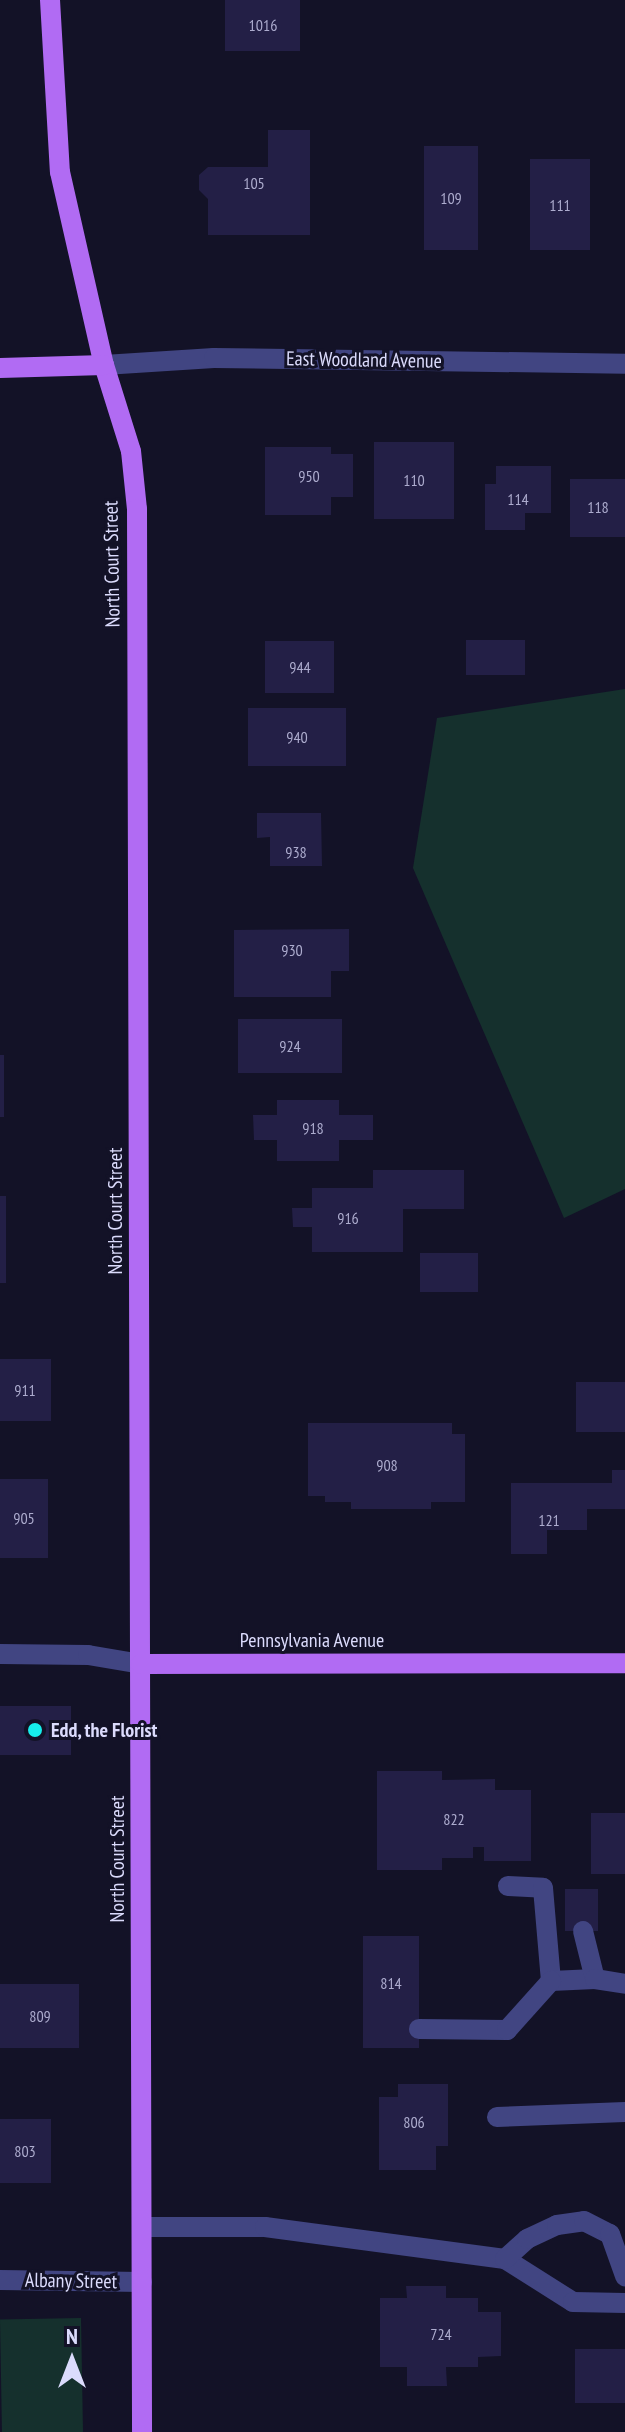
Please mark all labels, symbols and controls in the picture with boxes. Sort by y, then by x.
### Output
house number: 1016 [249,15,277,35]
house number: 105 [243,173,265,193]
house number: 109 [440,188,462,208]
house number: 111 [549,195,571,215]
street label: East Woodland Avenue [285,347,443,373]
house number: 950 [298,466,320,486]
house number: 110 [403,470,425,490]
house number: 114 [507,489,529,509]
house number: 118 [587,497,609,517]
street label: North Court Street [99,500,125,628]
house number: 944 [289,657,311,677]
house number: 940 [286,727,308,747]
house number: 938 [285,842,307,862]
house number: 930 [281,940,303,960]
house number: 924 [279,1036,301,1056]
house number: 918 [302,1118,324,1138]
street label: North Court Street [103,1148,127,1274]
house number: 916 [337,1208,359,1228]
house number: 911 [14,1380,36,1400]
house number: 908 [376,1455,398,1475]
house number: 905 [13,1508,35,1528]
house number: 121 [538,1510,560,1530]
street label: Pennsylvania Avenue [240,1628,384,1652]
place label: Edd, the Florist [51,1718,159,1742]
marker: Edd, the Florist [26,1721,44,1739]
street label: North Court Street [105,1796,129,1922]
house number: 822 [443,1809,465,1829]
house number: 814 [380,1973,402,1993]
house number: 809 [29,2006,51,2026]
house number: 806 [403,2112,425,2132]
house number: 803 [14,2141,36,2161]
street label: Albany Street [24,2268,118,2294]
north arrow [32,2320,112,2400]
text: N [66,2322,78,2350]
house number: 724 [430,2324,452,2344]

